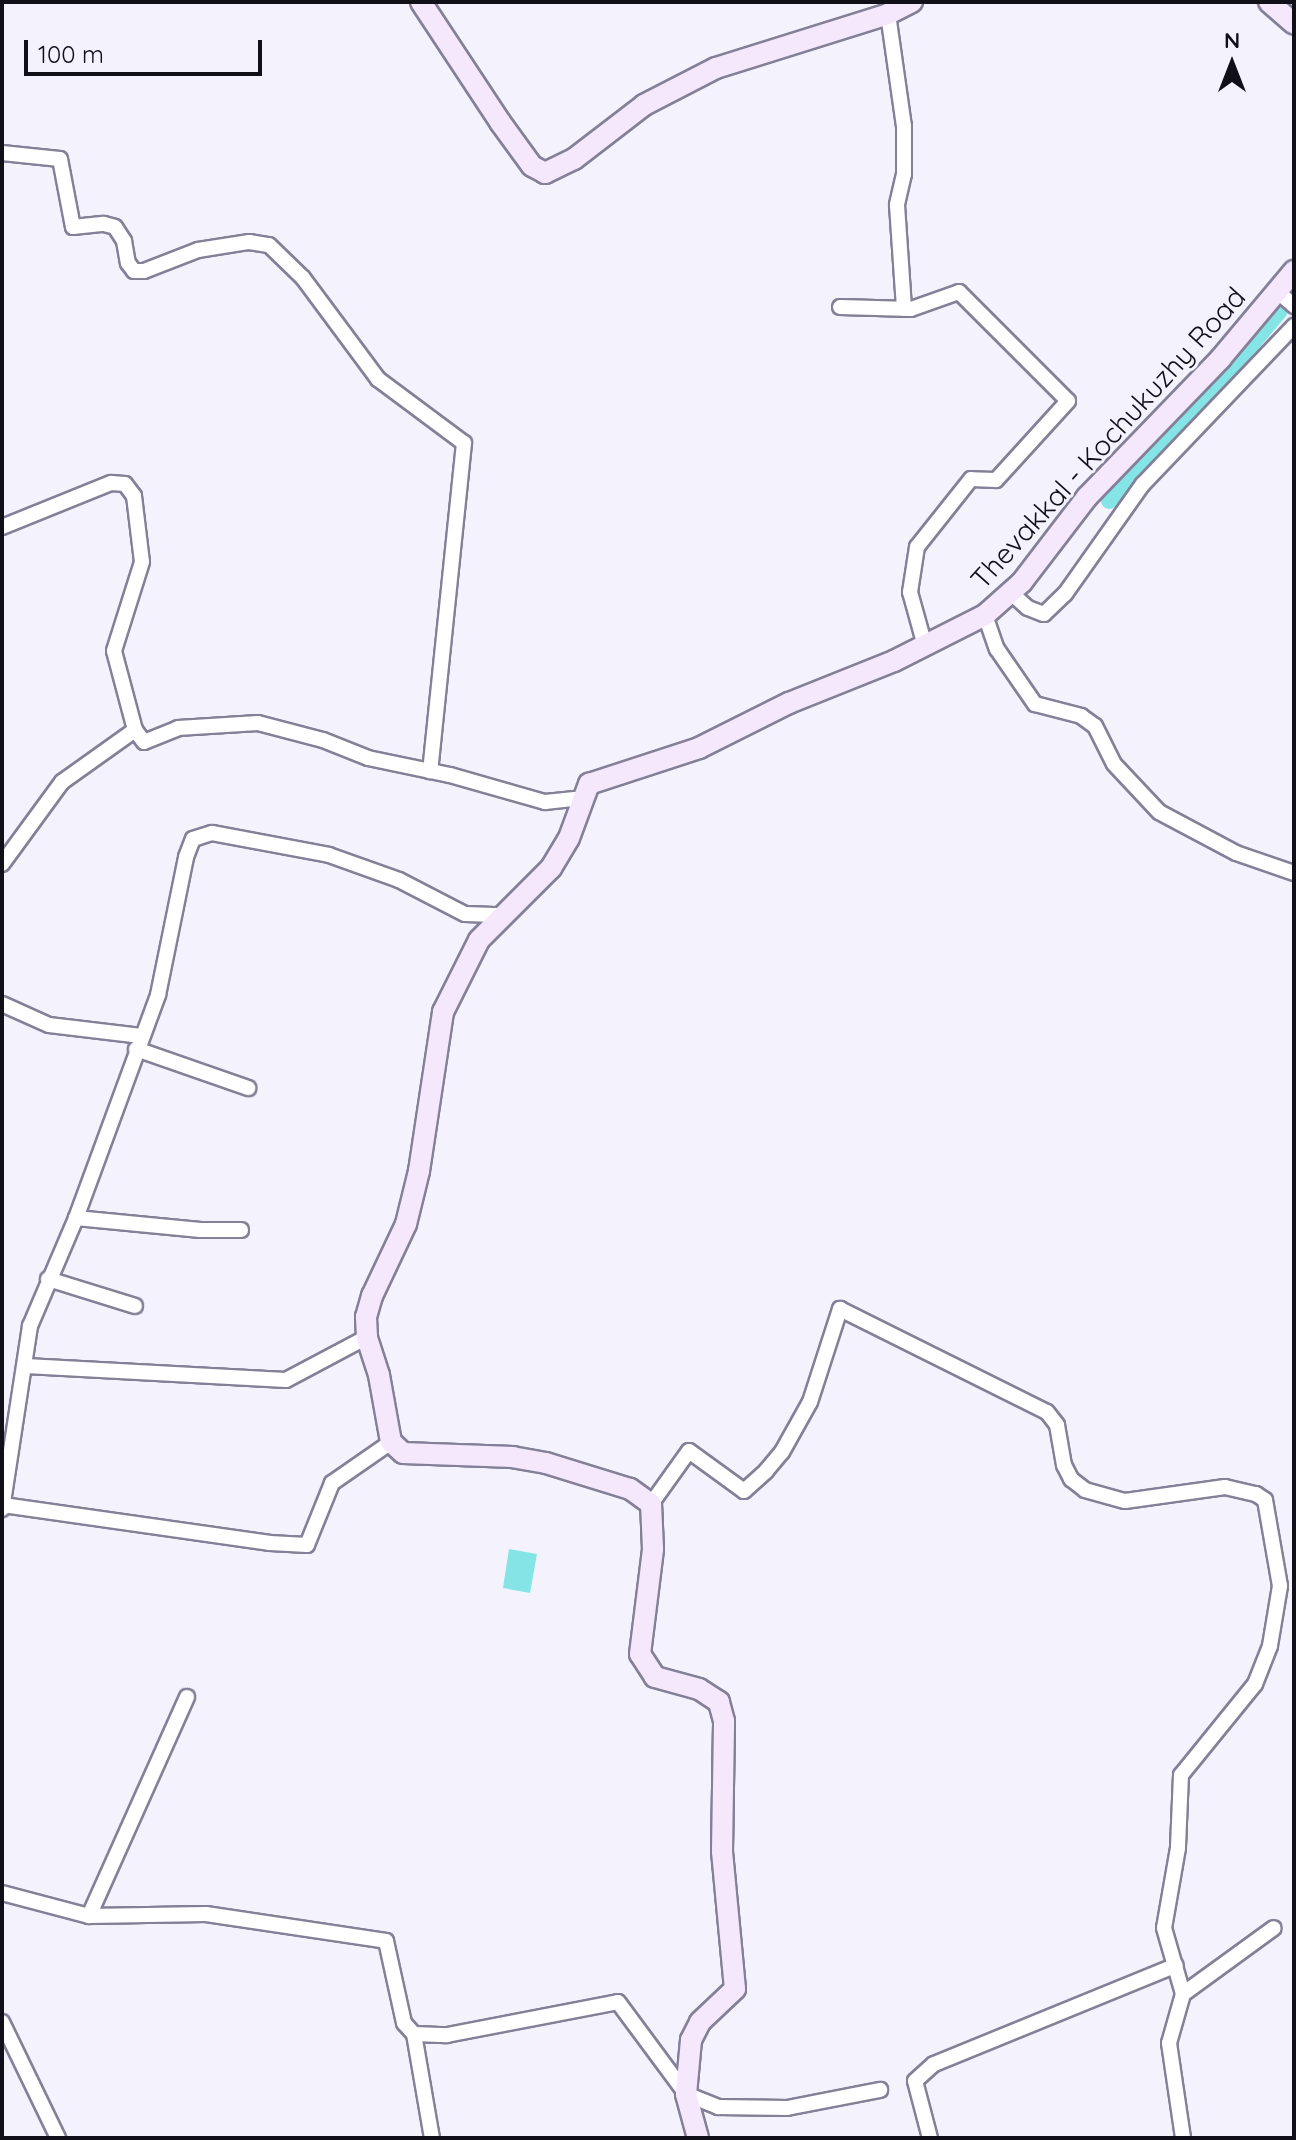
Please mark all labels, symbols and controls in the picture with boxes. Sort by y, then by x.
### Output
scale bar [28,24,266,74]
north arrow [1192,24,1272,104]
text: N [1224,26,1240,54]
text: 100 m [38,39,104,69]
street label: Thevakkal - Kochukuzhy Road [964,280,1252,596]

